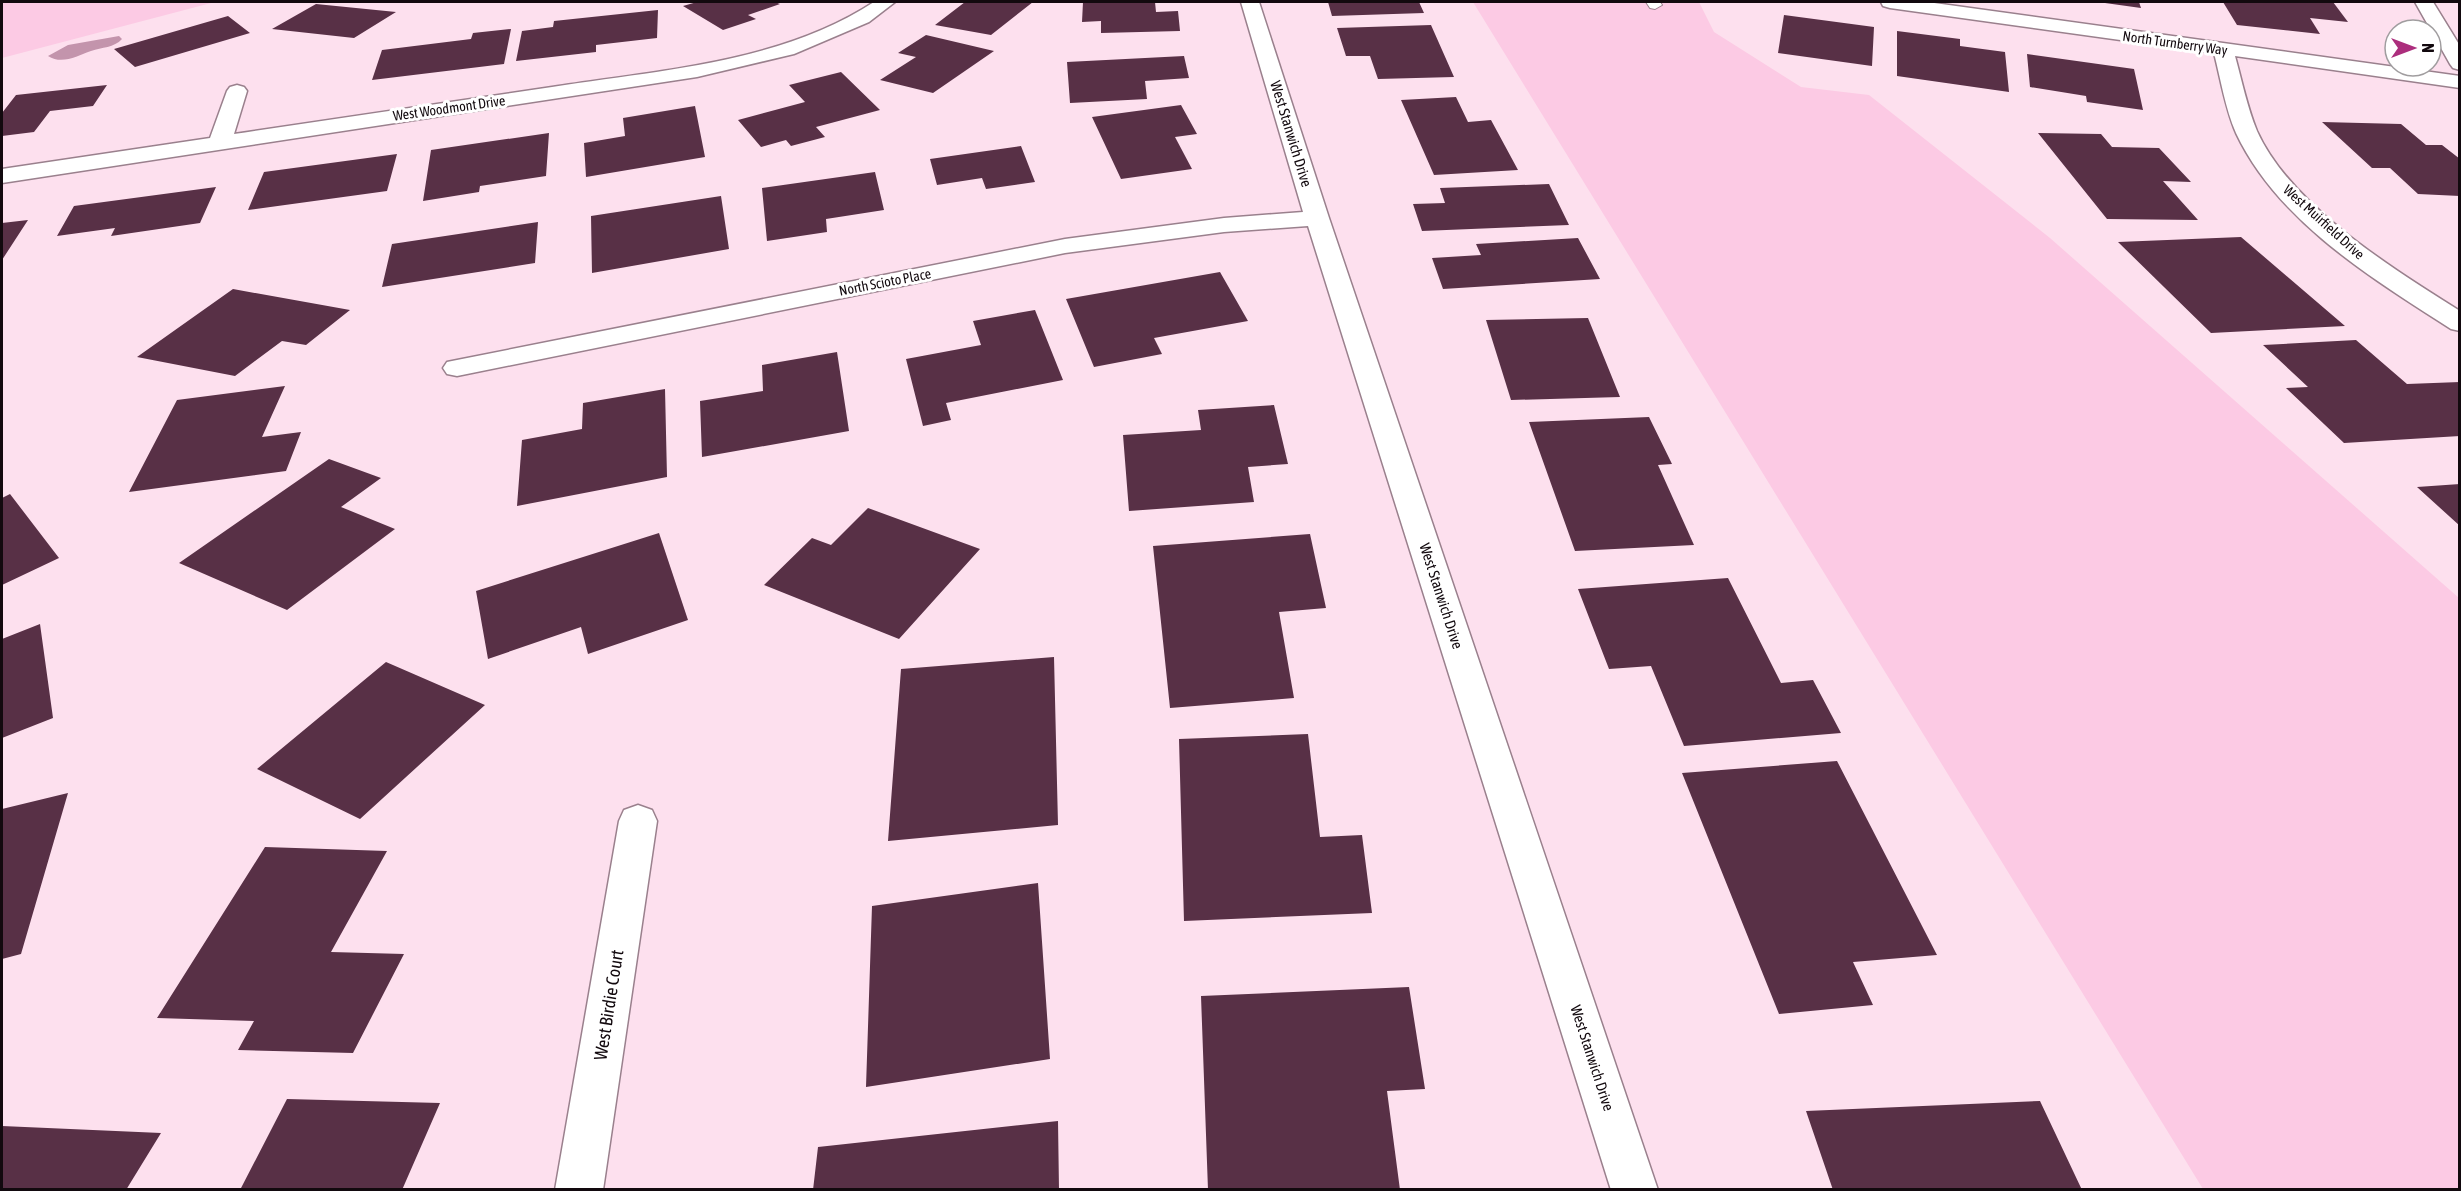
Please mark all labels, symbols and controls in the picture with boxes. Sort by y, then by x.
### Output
north arrow [2383,18,2443,78]
street label: North Turnberry Way [2122,28,2229,58]
text: N [2419,43,2437,53]
street label: West Stanwich Drive [1267,79,1316,189]
street label: West Woodmont Drive [392,92,506,124]
street label: West Muirfield Drive [2280,182,2368,262]
street label: North Scioto Place [838,265,932,299]
street label: West Stanwich Drive [1416,541,1467,651]
street label: West Birdie Court [589,948,628,1062]
street label: West Stanwich Drive [1567,1003,1618,1113]

